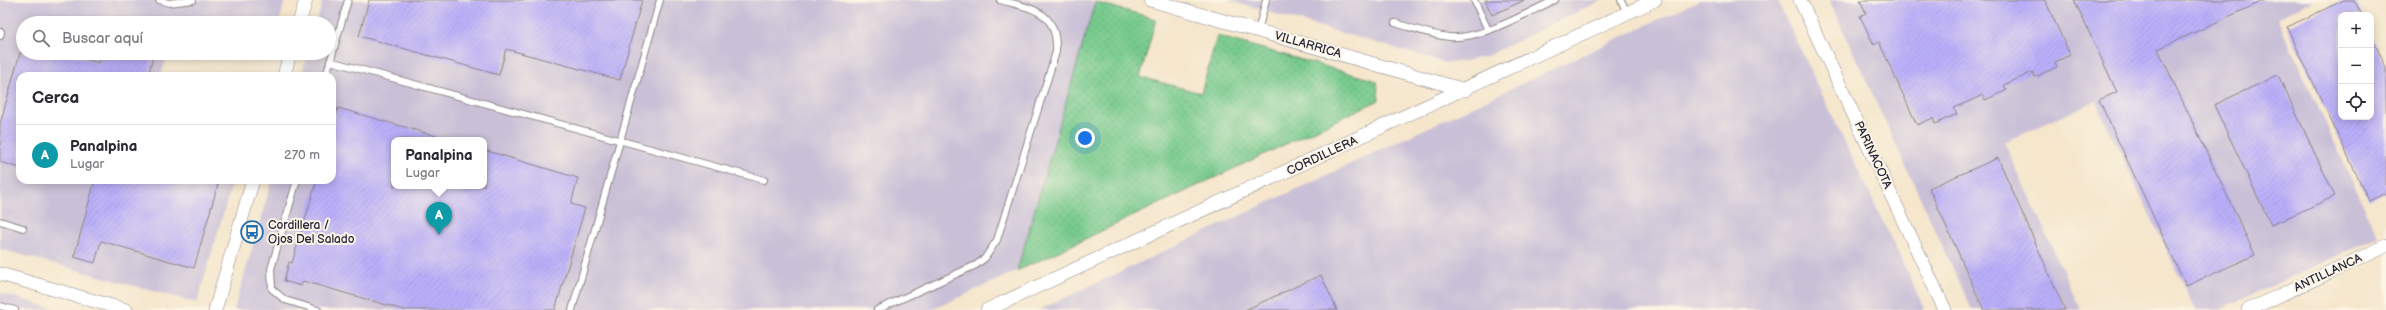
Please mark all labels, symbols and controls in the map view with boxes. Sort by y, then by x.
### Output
map controls [2338,12,2374,120]
button: + [2338,12,2374,48]
search box [16,16,336,60]
icon: search [30,27,52,49]
street label: VILLARRICA [1273,28,1344,62]
text: Buscar aquí [62,29,143,48]
button: − [2338,48,2374,84]
button: locate [2338,84,2374,120]
text: Cerca [32,88,79,108]
street label: PARINACOTA [1851,119,1895,192]
your location [1075,128,1095,148]
street label: CORDILLERA [1284,133,1360,179]
text: Panalpina [70,137,137,156]
popup [391,137,487,189]
text: Panalpina [405,146,473,165]
text: A [41,147,49,163]
text: 270 m [284,147,320,163]
text: Lugar [70,156,104,172]
text: Lugar [405,165,440,181]
pin: A [426,202,452,235]
place label: Cordillera / Ojos Del Salado [268,218,355,247]
bus stop icon: Cordillera / Ojos Del Salado [239,219,265,245]
street label: ANTILLANCA [2292,250,2365,295]

